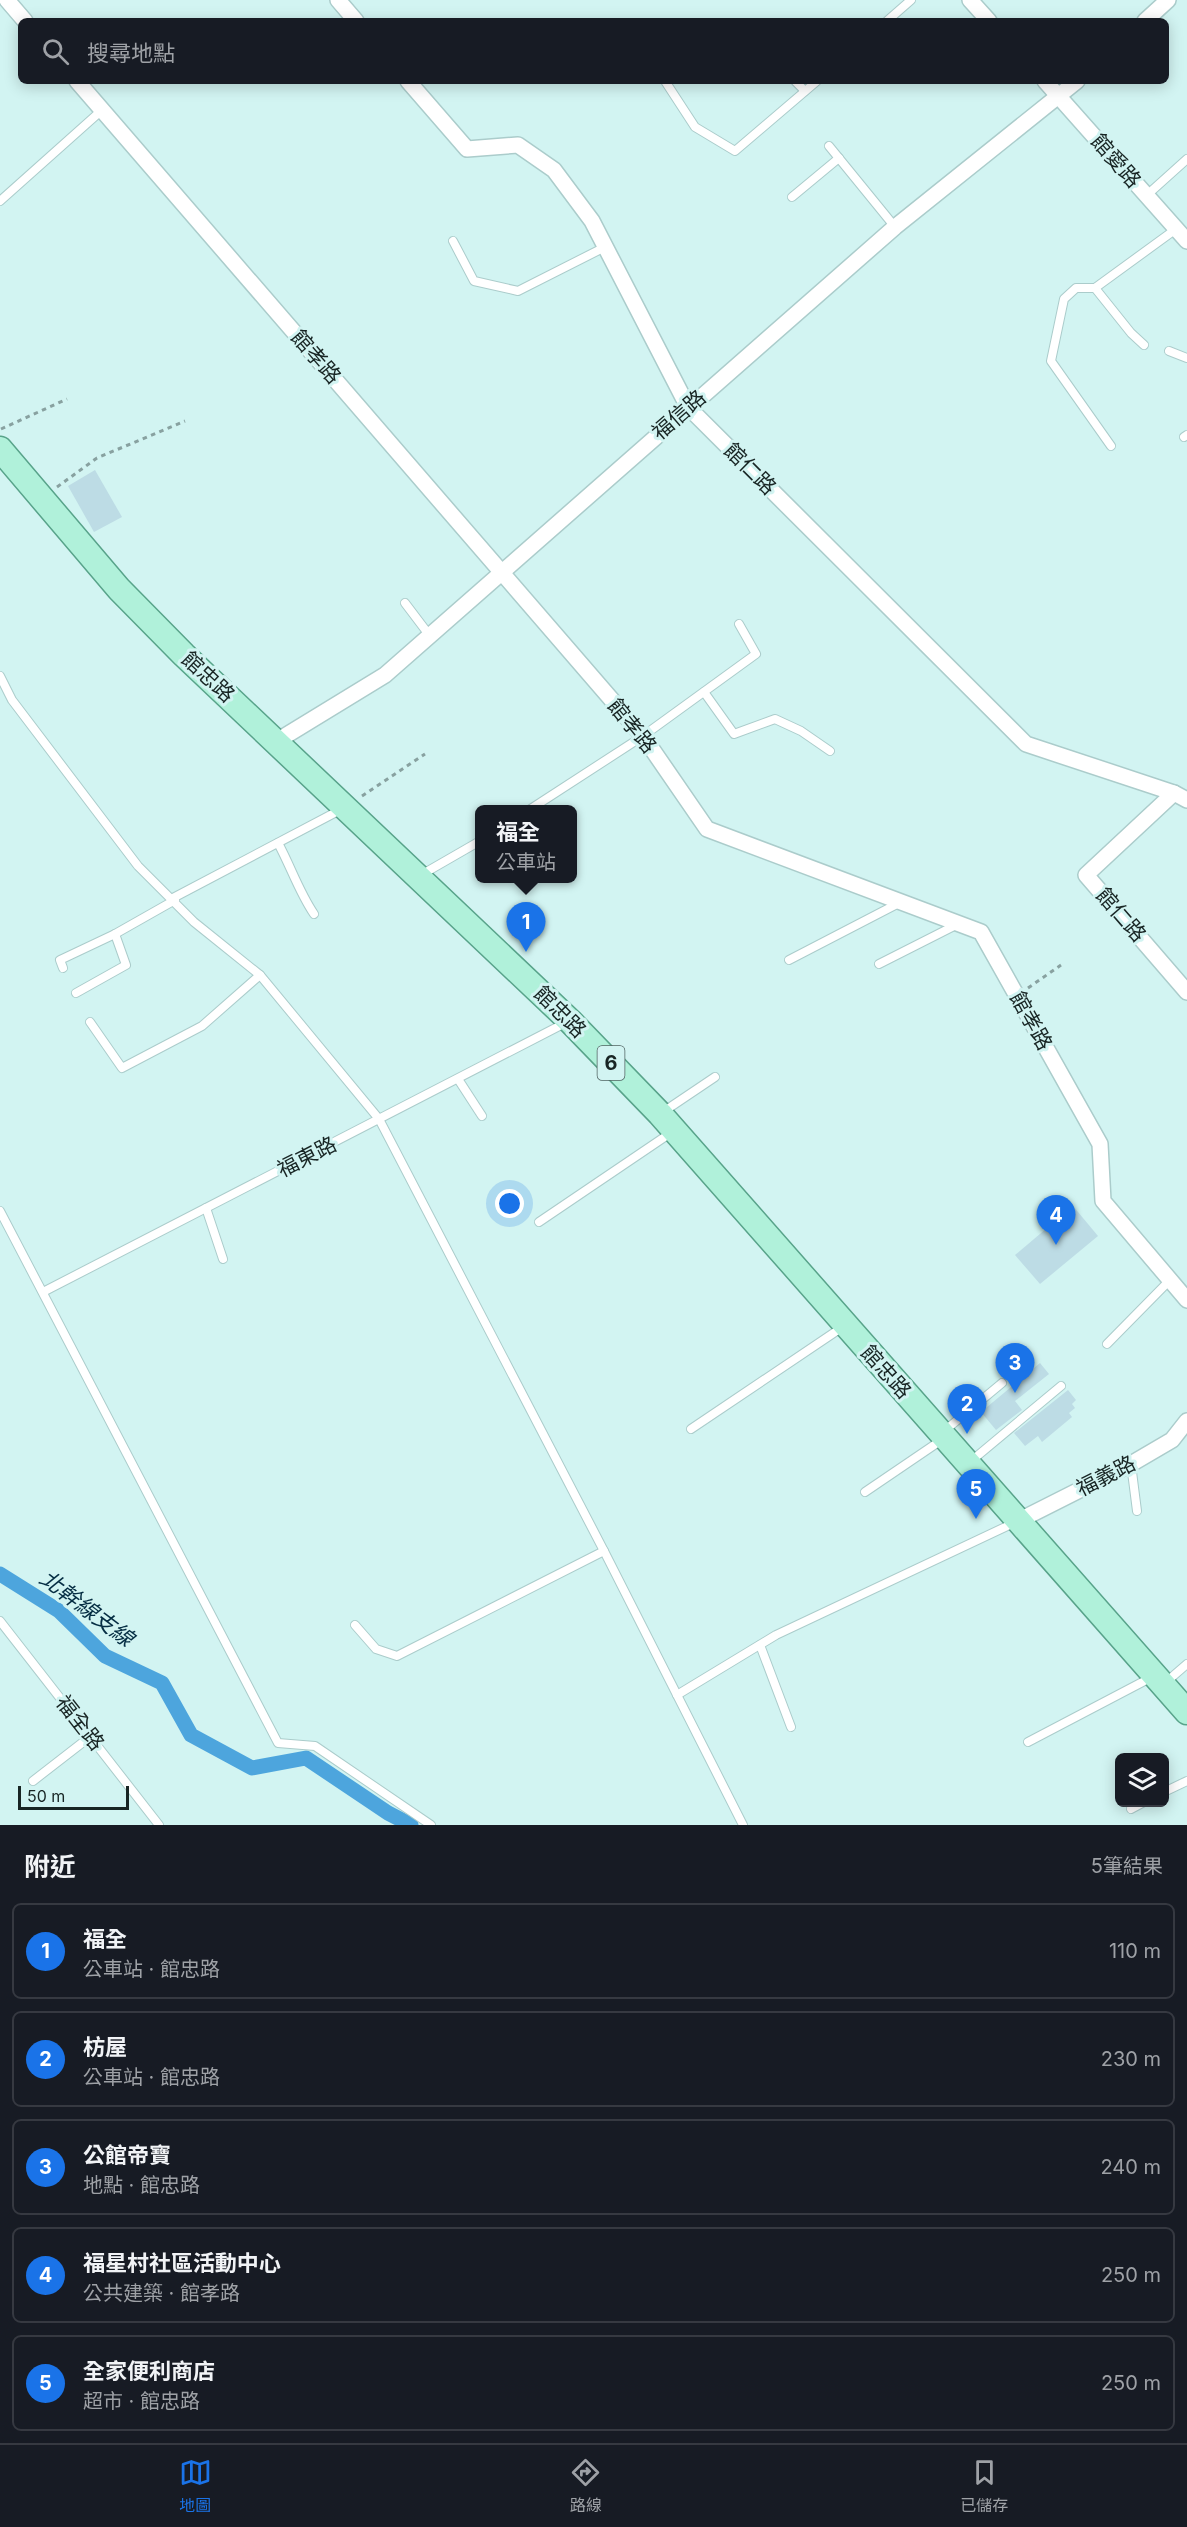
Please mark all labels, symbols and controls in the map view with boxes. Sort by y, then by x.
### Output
search box [18,18,1169,84]
icon: search [39,35,72,68]
text: 搜尋地點 [87,40,175,66]
street label: 館愛路 [1086,129,1146,193]
street label: 館孝路 [286,325,346,389]
street label: 福信路 [647,385,711,445]
street label: 館仁路 [719,438,781,500]
street label: 館忠路 [177,646,240,707]
street label: 館孝路 [603,693,662,758]
popup [475,805,577,883]
text: 福全 [496,819,540,845]
text: 公車站 [496,850,556,874]
street label: 館仁路 [1091,883,1151,947]
pin: 1 [506,902,546,952]
street label: 館忠路 [529,981,591,1043]
street label: 館孝路 [1005,987,1058,1054]
road number: 6 [598,1046,624,1080]
street label: 福東路 [273,1131,341,1182]
your location [495,1189,524,1218]
pin: 4 [1036,1196,1076,1245]
street label: 館忠路 [856,1340,917,1403]
pin: 3 [996,1344,1034,1393]
pin: 2 [948,1384,986,1434]
street label: 福義路 [1072,1450,1140,1501]
pin: 5 [956,1470,996,1519]
water label: 北幹線支線 [35,1565,141,1653]
street label: 福全路 [51,1690,110,1755]
map controls [1115,1753,1169,1807]
button: layers [1115,1753,1169,1807]
scale bar [18,1783,129,1810]
text: 50 m [27,1786,65,1806]
text: 附近 [24,1851,76,1882]
text: 5筆結果 [1091,1854,1163,1878]
text: 福全 [83,1926,127,1952]
text: 1 [41,1939,50,1963]
text: 110 m [1109,1939,1161,1963]
text: 公車站 · 館忠路 [83,1957,220,1981]
text: 枋屋 [83,2034,127,2060]
text: 2 [39,2047,52,2071]
text: 230 m [1101,2047,1161,2071]
text: 公車站 · 館忠路 [83,2065,220,2089]
text: 公館帝寶 [83,2142,171,2168]
text: 3 [39,2155,52,2179]
text: 240 m [1100,2155,1161,2179]
text: 地點 · 館忠路 [83,2173,200,2197]
text: 福星村社區活動中心 [83,2250,281,2276]
text: 4 [39,2263,52,2287]
text: 250 m [1101,2263,1161,2287]
text: 公共建築 · 館孝路 [83,2281,240,2305]
text: 全家便利商店 [83,2358,215,2384]
text: 5 [39,2371,52,2395]
text: 250 m [1101,2371,1161,2395]
text: 超市 · 館忠路 [83,2389,200,2413]
tab: 地圖 [179,2456,212,2516]
tab: 路線 [569,2456,602,2516]
tab: 已儲存 [960,2456,1008,2516]

